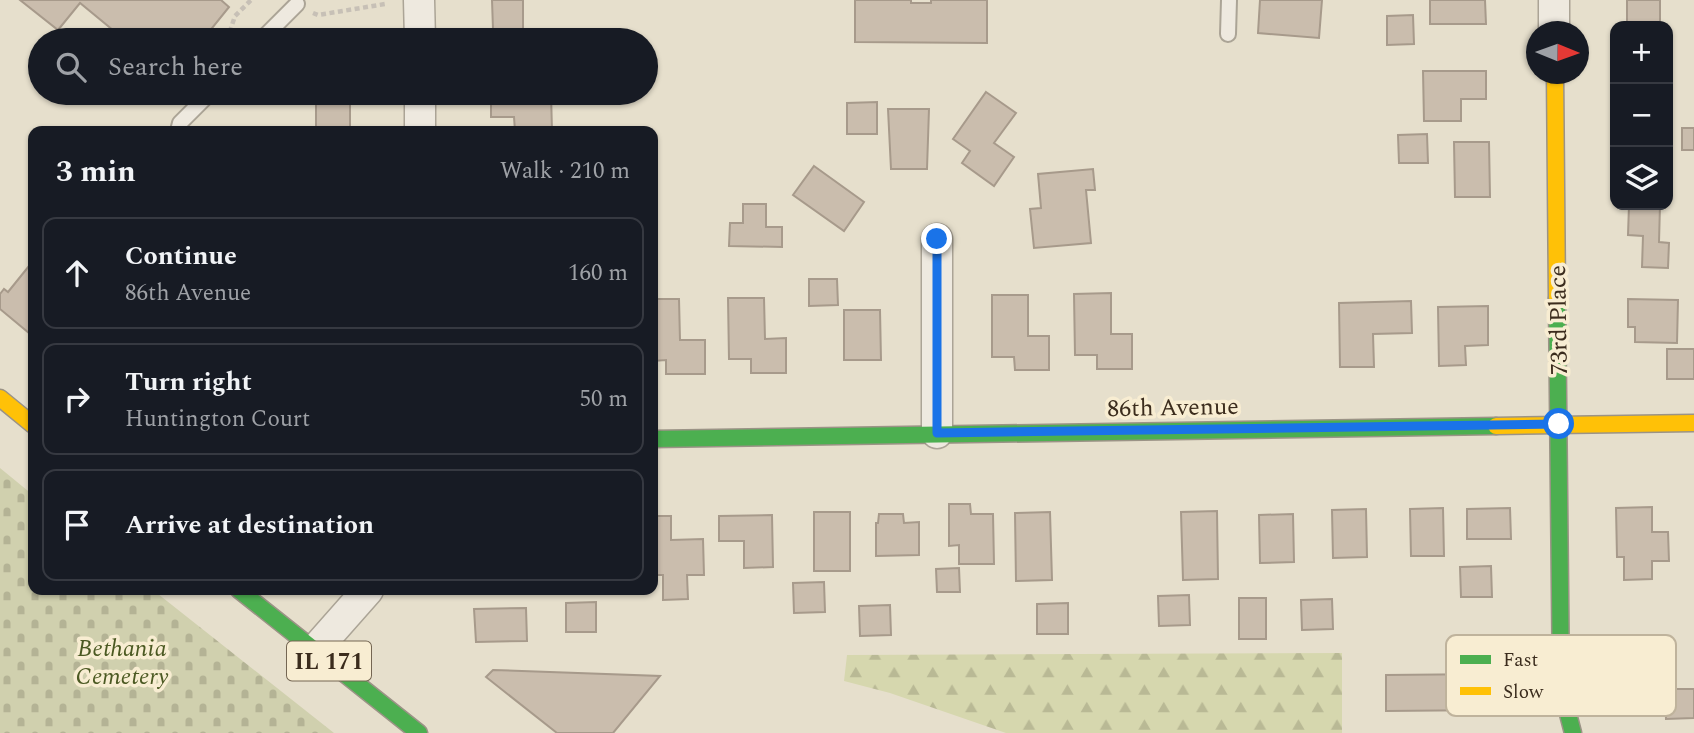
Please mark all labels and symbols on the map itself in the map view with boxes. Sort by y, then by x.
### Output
north arrow [1526,21,1589,84]
route end [921,223,952,254]
street label: 73rd Place [1540,265,1578,375]
street label: 86th Avenue [1107,389,1239,427]
route start [1543,408,1574,439]
park label: Bethania Cemetery [76,631,169,695]
legend [1446,635,1676,716]
road number: IL 171 [287,642,371,680]
text: Fast [1503,646,1539,675]
text: Slow [1503,678,1544,707]

